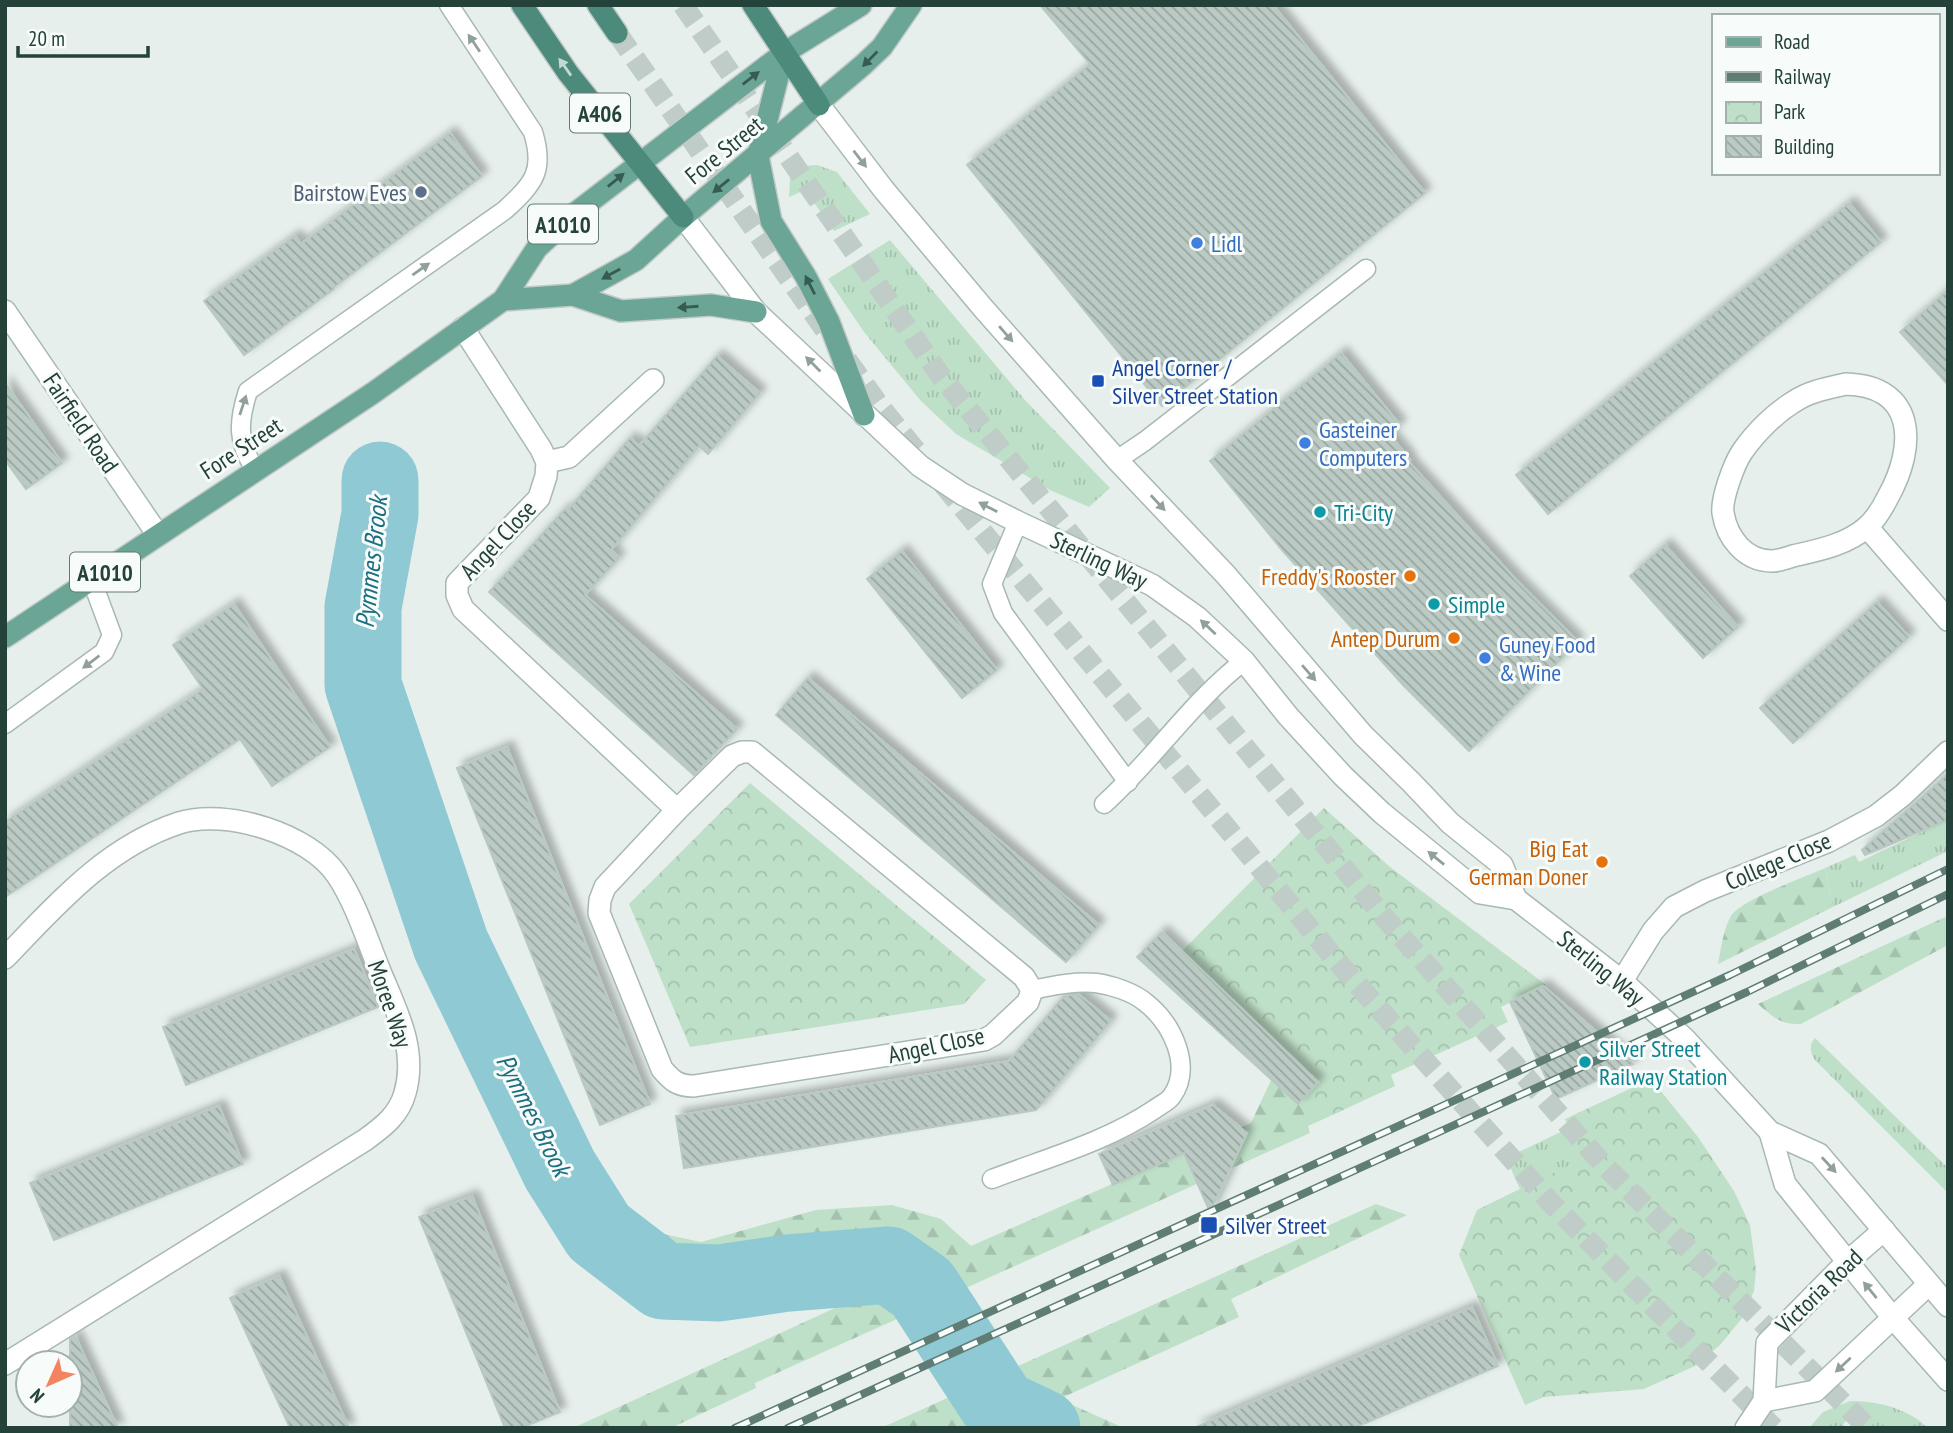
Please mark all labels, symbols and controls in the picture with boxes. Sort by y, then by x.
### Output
scale bar [18,14,147,58]
legend [1712,14,1939,175]
text: 20 m [28,25,65,52]
text: Road [1774,28,1810,55]
one-way arrow [468,34,481,53]
one-way arrow [862,51,878,67]
one-way arrow [558,58,572,76]
text: Railway [1774,63,1831,90]
one-way arrow [741,71,759,86]
road number: A406 [570,94,630,132]
text: Park [1774,98,1805,125]
street label: Fore Street [679,109,770,191]
text: Building [1774,133,1834,160]
one-way arrow [853,150,868,168]
one-way arrow [606,173,624,188]
place label: Bairstow Eves [293,177,407,208]
one-way arrow [712,179,730,194]
marker: Bairstow Eves [413,184,429,200]
road number: A1010 [528,204,598,244]
place label: Lidl [1211,228,1243,259]
marker: Lidl [1189,235,1205,251]
one-way arrow [412,262,430,276]
one-way arrow [602,268,621,280]
one-way arrow [804,274,816,294]
one-way arrow [677,302,699,313]
one-way arrow [998,325,1014,343]
place label: Angel Corner / Silver Street Station [1112,352,1278,411]
one-way arrow [804,356,821,373]
street label: Fairfield Road [36,367,126,479]
marker: Angel Corner / Silver Street Station [1090,373,1106,389]
one-way arrow [238,395,249,416]
street label: Fore Street [194,410,288,486]
place label: Gasteiner Computers [1319,414,1407,473]
marker: Gasteiner Computers [1297,435,1313,451]
water label: Pymmes Brook [348,492,395,630]
street label: Angel Close [453,494,543,586]
one-way arrow [1149,494,1165,511]
place label: Tri-City [1334,497,1393,528]
one-way arrow [978,501,998,513]
marker: Tri-City [1312,504,1328,520]
street label: Sterling Way [1046,524,1152,596]
road number: A1010 [70,552,140,592]
place label: Freddy's Rooster [1261,561,1396,592]
marker: Freddy's Rooster [1402,568,1418,584]
place label: Simple [1448,589,1505,620]
marker: Simple [1426,596,1442,612]
one-way arrow [1200,620,1217,636]
place label: Antep Durum [1331,623,1440,654]
place label: Guney Food & Wine [1499,629,1596,688]
marker: Antep Durum [1446,630,1462,646]
marker: Guney Food & Wine [1477,650,1493,666]
one-way arrow [82,654,100,668]
one-way arrow [1301,664,1316,681]
street label: College Close [1720,825,1836,897]
place label: Big Eat German Doner [1469,833,1588,892]
one-way arrow [1428,851,1445,866]
marker: Big Eat German Doner [1594,854,1610,870]
street label: Sterling Way [1551,923,1651,1013]
street label: Moree Way [361,956,419,1052]
street label: Angel Close [885,1020,987,1070]
place label: Silver Street Railway Station [1599,1033,1727,1092]
water label: Pymmes Brook [489,1049,580,1184]
marker: Silver Street Railway Station [1577,1054,1593,1070]
one-way arrow [1821,1156,1837,1174]
place label: Silver Street [1225,1210,1327,1241]
marker: Silver Street [1199,1215,1219,1235]
street label: Victoria Road [1768,1242,1869,1341]
one-way arrow [1862,1281,1877,1299]
north arrow [14,1349,84,1419]
one-way arrow [1834,1357,1852,1373]
text: N [25,1384,49,1408]

